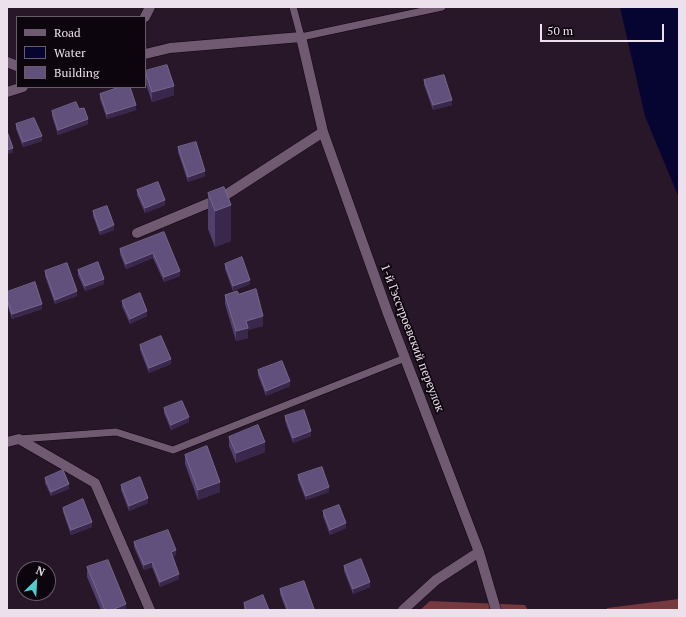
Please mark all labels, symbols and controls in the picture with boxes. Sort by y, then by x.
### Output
legend [16,16,146,88]
scale bar [542,16,666,42]
text: 50 m [547,23,573,38]
text: Road [54,25,81,40]
text: Water [54,45,86,60]
text: Building [54,65,99,80]
street label: 1-й Гэсстроевский переулок [377,262,447,414]
north arrow [16,561,56,601]
text: N [34,563,47,579]

